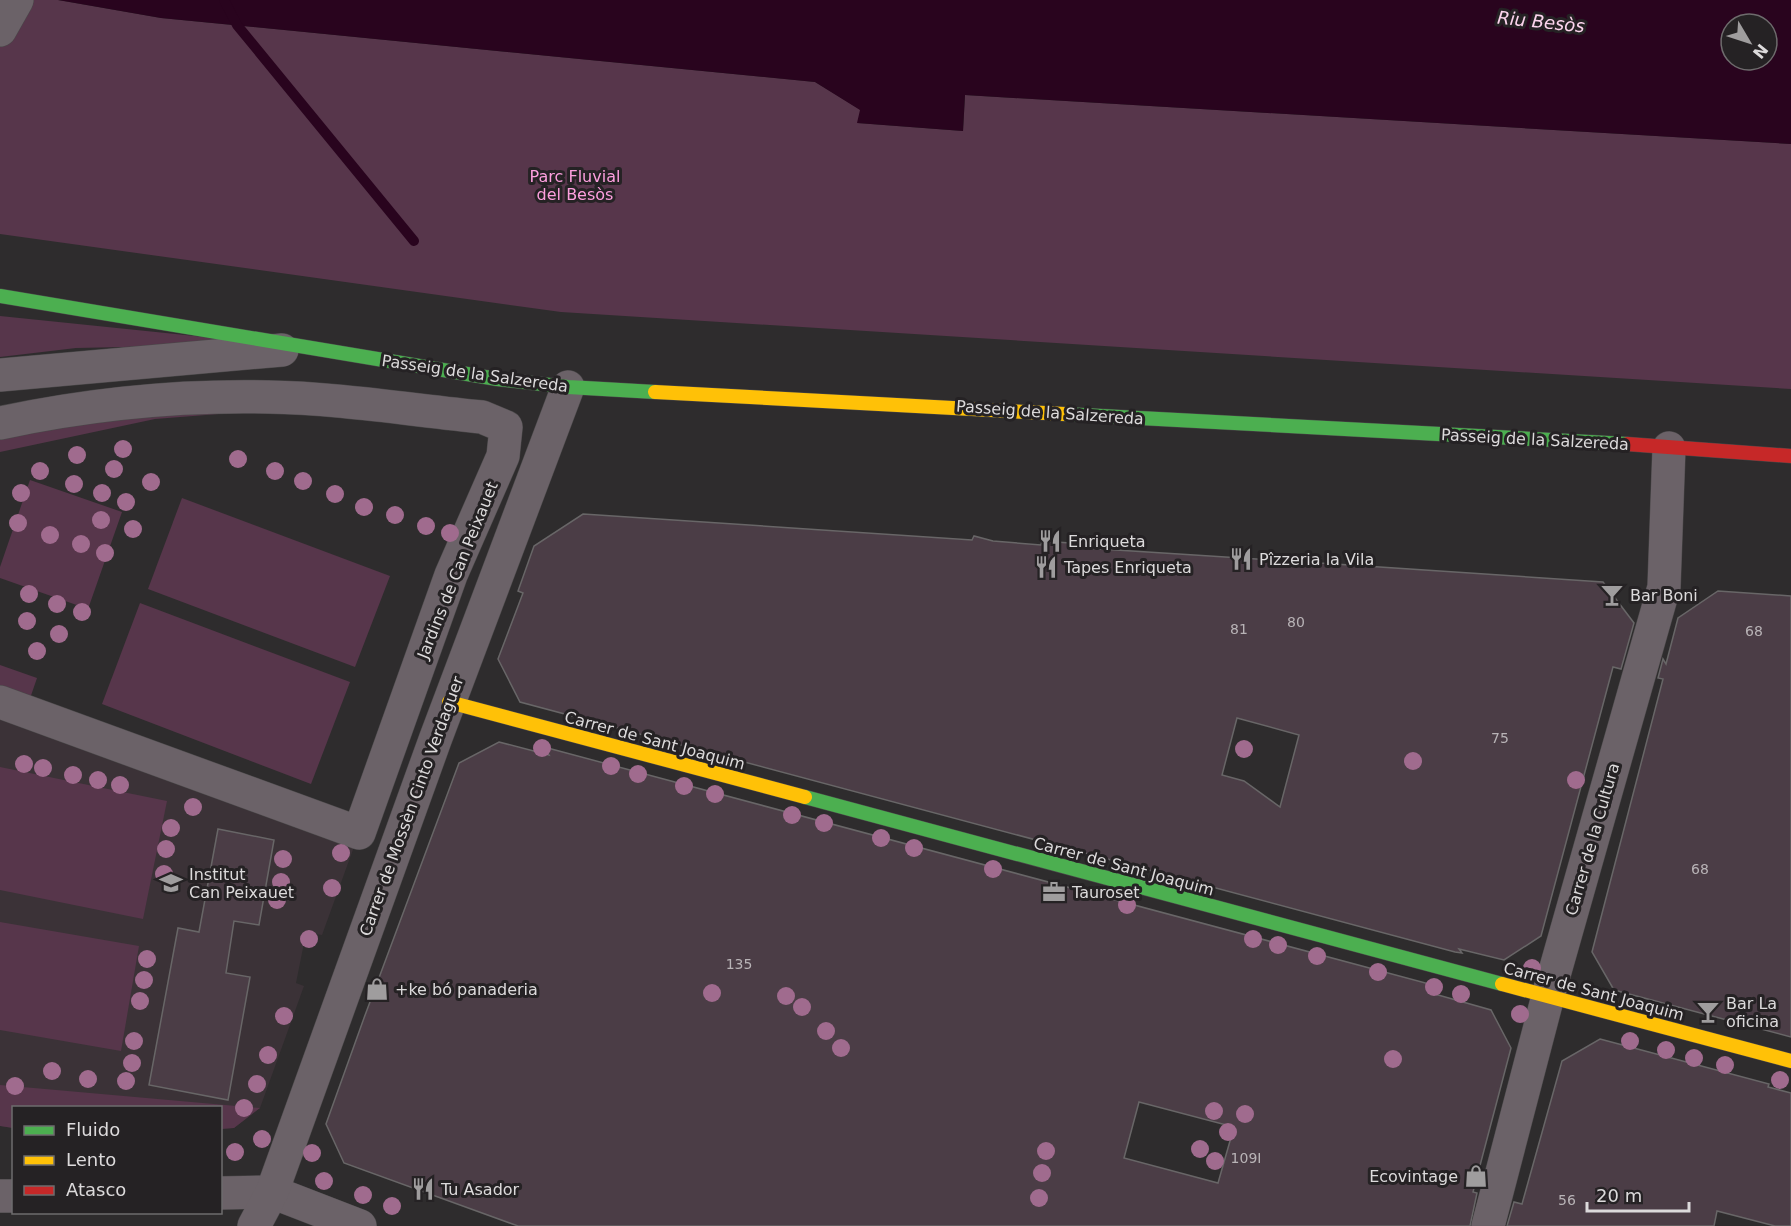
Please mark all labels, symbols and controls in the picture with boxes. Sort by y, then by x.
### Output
water label: Riu Besòs [1496,6,1586,37]
north arrow [1719,12,1779,72]
text: N [1749,40,1772,62]
park label: Parc Fluvial del Besòs [530,167,620,204]
street label: Passeig de la Salzereda [380,351,569,396]
street label: Passeig de la Salzereda [956,396,1144,429]
street label: Passeig de la Salzereda [1441,425,1629,454]
street label: Jardins de Can Peixauet [413,479,502,662]
restaurant icon: Enriqueta [1037,528,1063,554]
place label: Enriqueta [1068,532,1146,551]
restaurant icon: Pîzzeria la Vila [1228,546,1254,572]
place label: Pîzzeria la Vila [1259,550,1374,569]
restaurant icon: Tapes Enriqueta [1033,554,1059,580]
place label: Tapes Enriqueta [1063,558,1192,577]
bar icon: Bar Boni [1599,582,1625,608]
place label: Bar Boni [1630,586,1698,605]
house number: 80 [1287,614,1305,630]
house number: 81 [1230,621,1248,637]
house number: 68 [1745,623,1763,639]
street label: Carrer de Mossèn Cinto Verdaguer [356,673,468,939]
street label: Carrer de Sant Joaquim [562,707,747,774]
house number: 75 [1491,730,1509,746]
street label: Carrer de la Cultura [1562,761,1623,918]
street label: Carrer de Sant Joaquim [1031,833,1216,900]
house number: 68 [1691,861,1709,877]
place label: Institut Can Peixauet [189,865,294,902]
school or university icon: Institut Can Peixauet [158,870,184,896]
office icon: Tauroset [1041,879,1067,905]
place label: Tauroset [1071,883,1140,902]
house number: 135 [726,956,752,972]
street label: Carrer de Sant Joaquim [1501,958,1686,1025]
shop icon: +ke bó panaderia [364,976,390,1002]
place label: +ke bó panaderia [395,980,538,999]
place label: Bar La oficina [1726,994,1779,1031]
bar icon: Bar La oficina [1695,999,1721,1025]
legend [12,1106,222,1214]
text: Fluido [66,1119,120,1140]
text: Lento [66,1149,116,1170]
house number: 109I [1231,1150,1261,1166]
shop icon: Ecovintage [1463,1163,1489,1189]
place label: Ecovintage [1369,1167,1458,1186]
scale bar [1587,1175,1689,1213]
restaurant icon: Tu Asador [410,1176,436,1202]
text: Atasco [66,1179,126,1200]
place label: Tu Asador [440,1180,520,1199]
text: 20 m [1596,1185,1642,1206]
house number: 56 [1558,1192,1576,1208]

